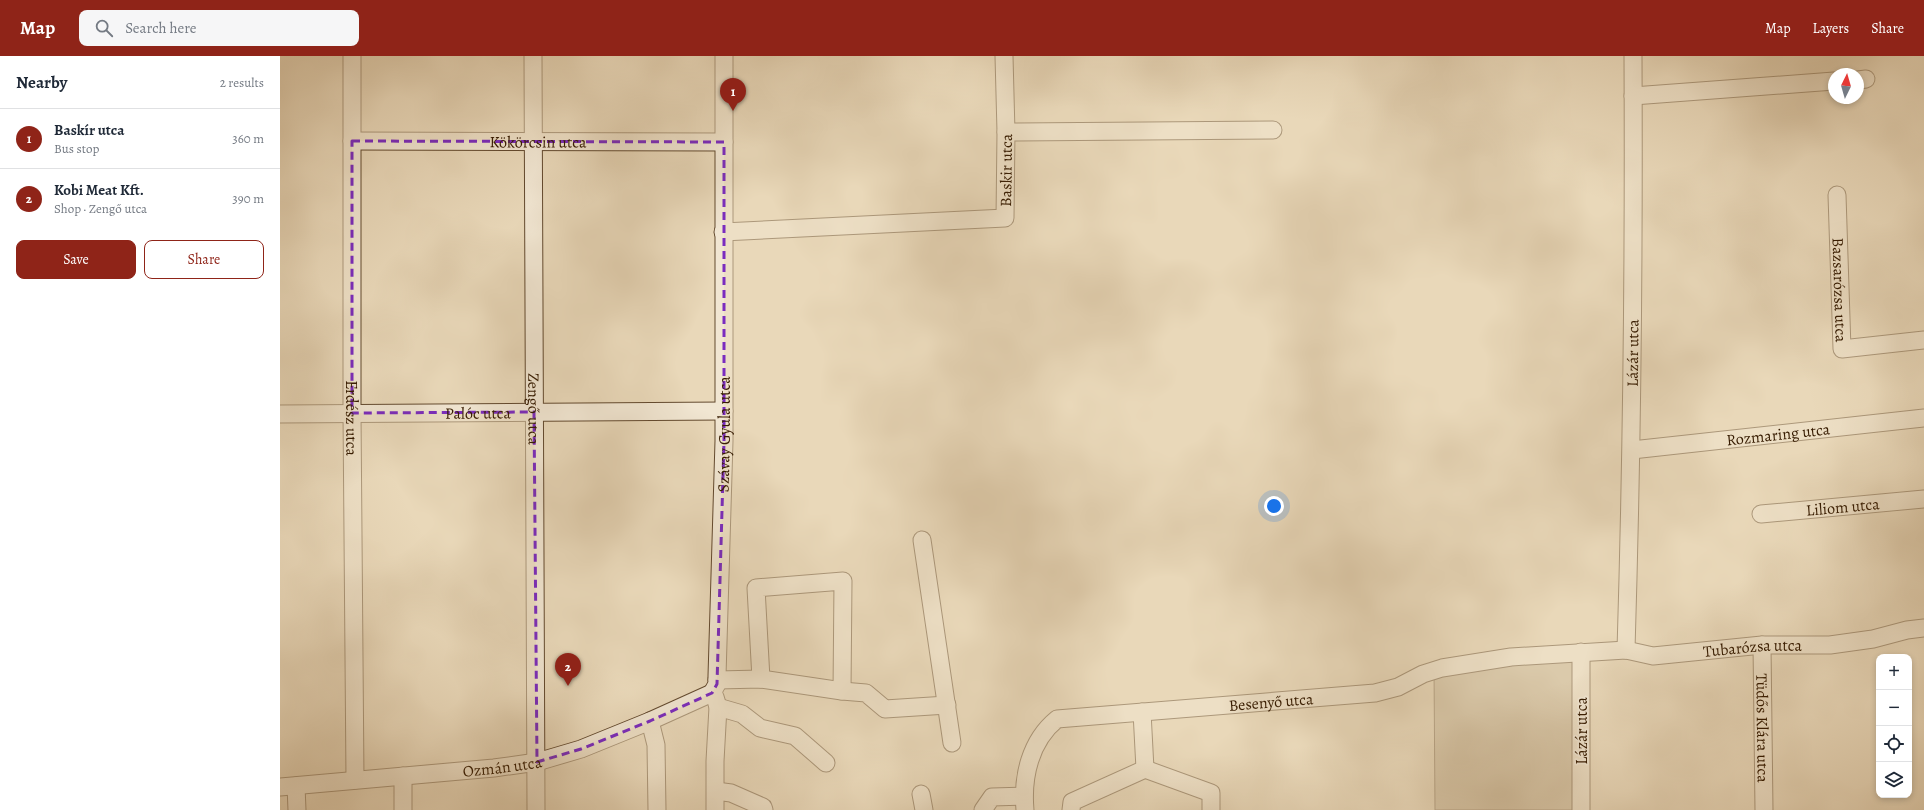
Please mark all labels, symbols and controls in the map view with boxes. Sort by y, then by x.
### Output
search box [79,10,359,46]
text: Map [20,15,55,41]
icon: search [93,17,115,39]
text: Search here [125,18,197,38]
text: Map [1765,19,1791,38]
text: Layers [1813,19,1849,38]
text: Share [1871,19,1904,38]
north arrow [1828,68,1864,104]
text: Nearby [16,71,67,94]
text: 2 results [220,74,264,91]
pin: 1 [720,78,746,111]
text: Baskír utca [54,120,124,140]
text: 1 [27,130,31,147]
text: 360 m [232,130,264,147]
street label: Kökörcsin utca [490,131,587,154]
street label: Baskir utca [995,133,1018,207]
text: Bus stop [54,140,99,157]
text: Kobi Meat Kft. [54,180,144,200]
text: 2 [26,190,32,207]
text: 390 m [232,190,264,207]
text: Shop · Zengő utca [54,200,147,217]
street label: Bazsarózsa utca [1826,237,1852,343]
button: Save [16,240,136,279]
button: Share [144,240,264,279]
street label: Lázár utca [1622,319,1644,387]
street label: Zengő utca [522,373,545,446]
street label: Szávay Gyula utca [712,376,736,493]
street label: Erdész utca [340,380,362,456]
street label: Palóc utca [445,402,512,425]
street label: Rozmaring utca [1725,418,1832,452]
street label: Liliom utca [1805,493,1881,522]
your location [1264,496,1284,516]
street label: Tubarózsa utca [1702,635,1802,663]
pin: 2 [555,653,581,686]
map controls [1876,654,1912,798]
button: + [1876,654,1912,690]
street label: Tüdős Klára utca [1750,673,1774,783]
street label: Besenyő utca [1228,688,1315,717]
button: − [1876,690,1912,726]
street label: Lázár utca [1571,697,1593,765]
button: locate [1876,726,1912,762]
street label: Ozmán utca [462,751,545,783]
button: layers [1876,762,1912,798]

